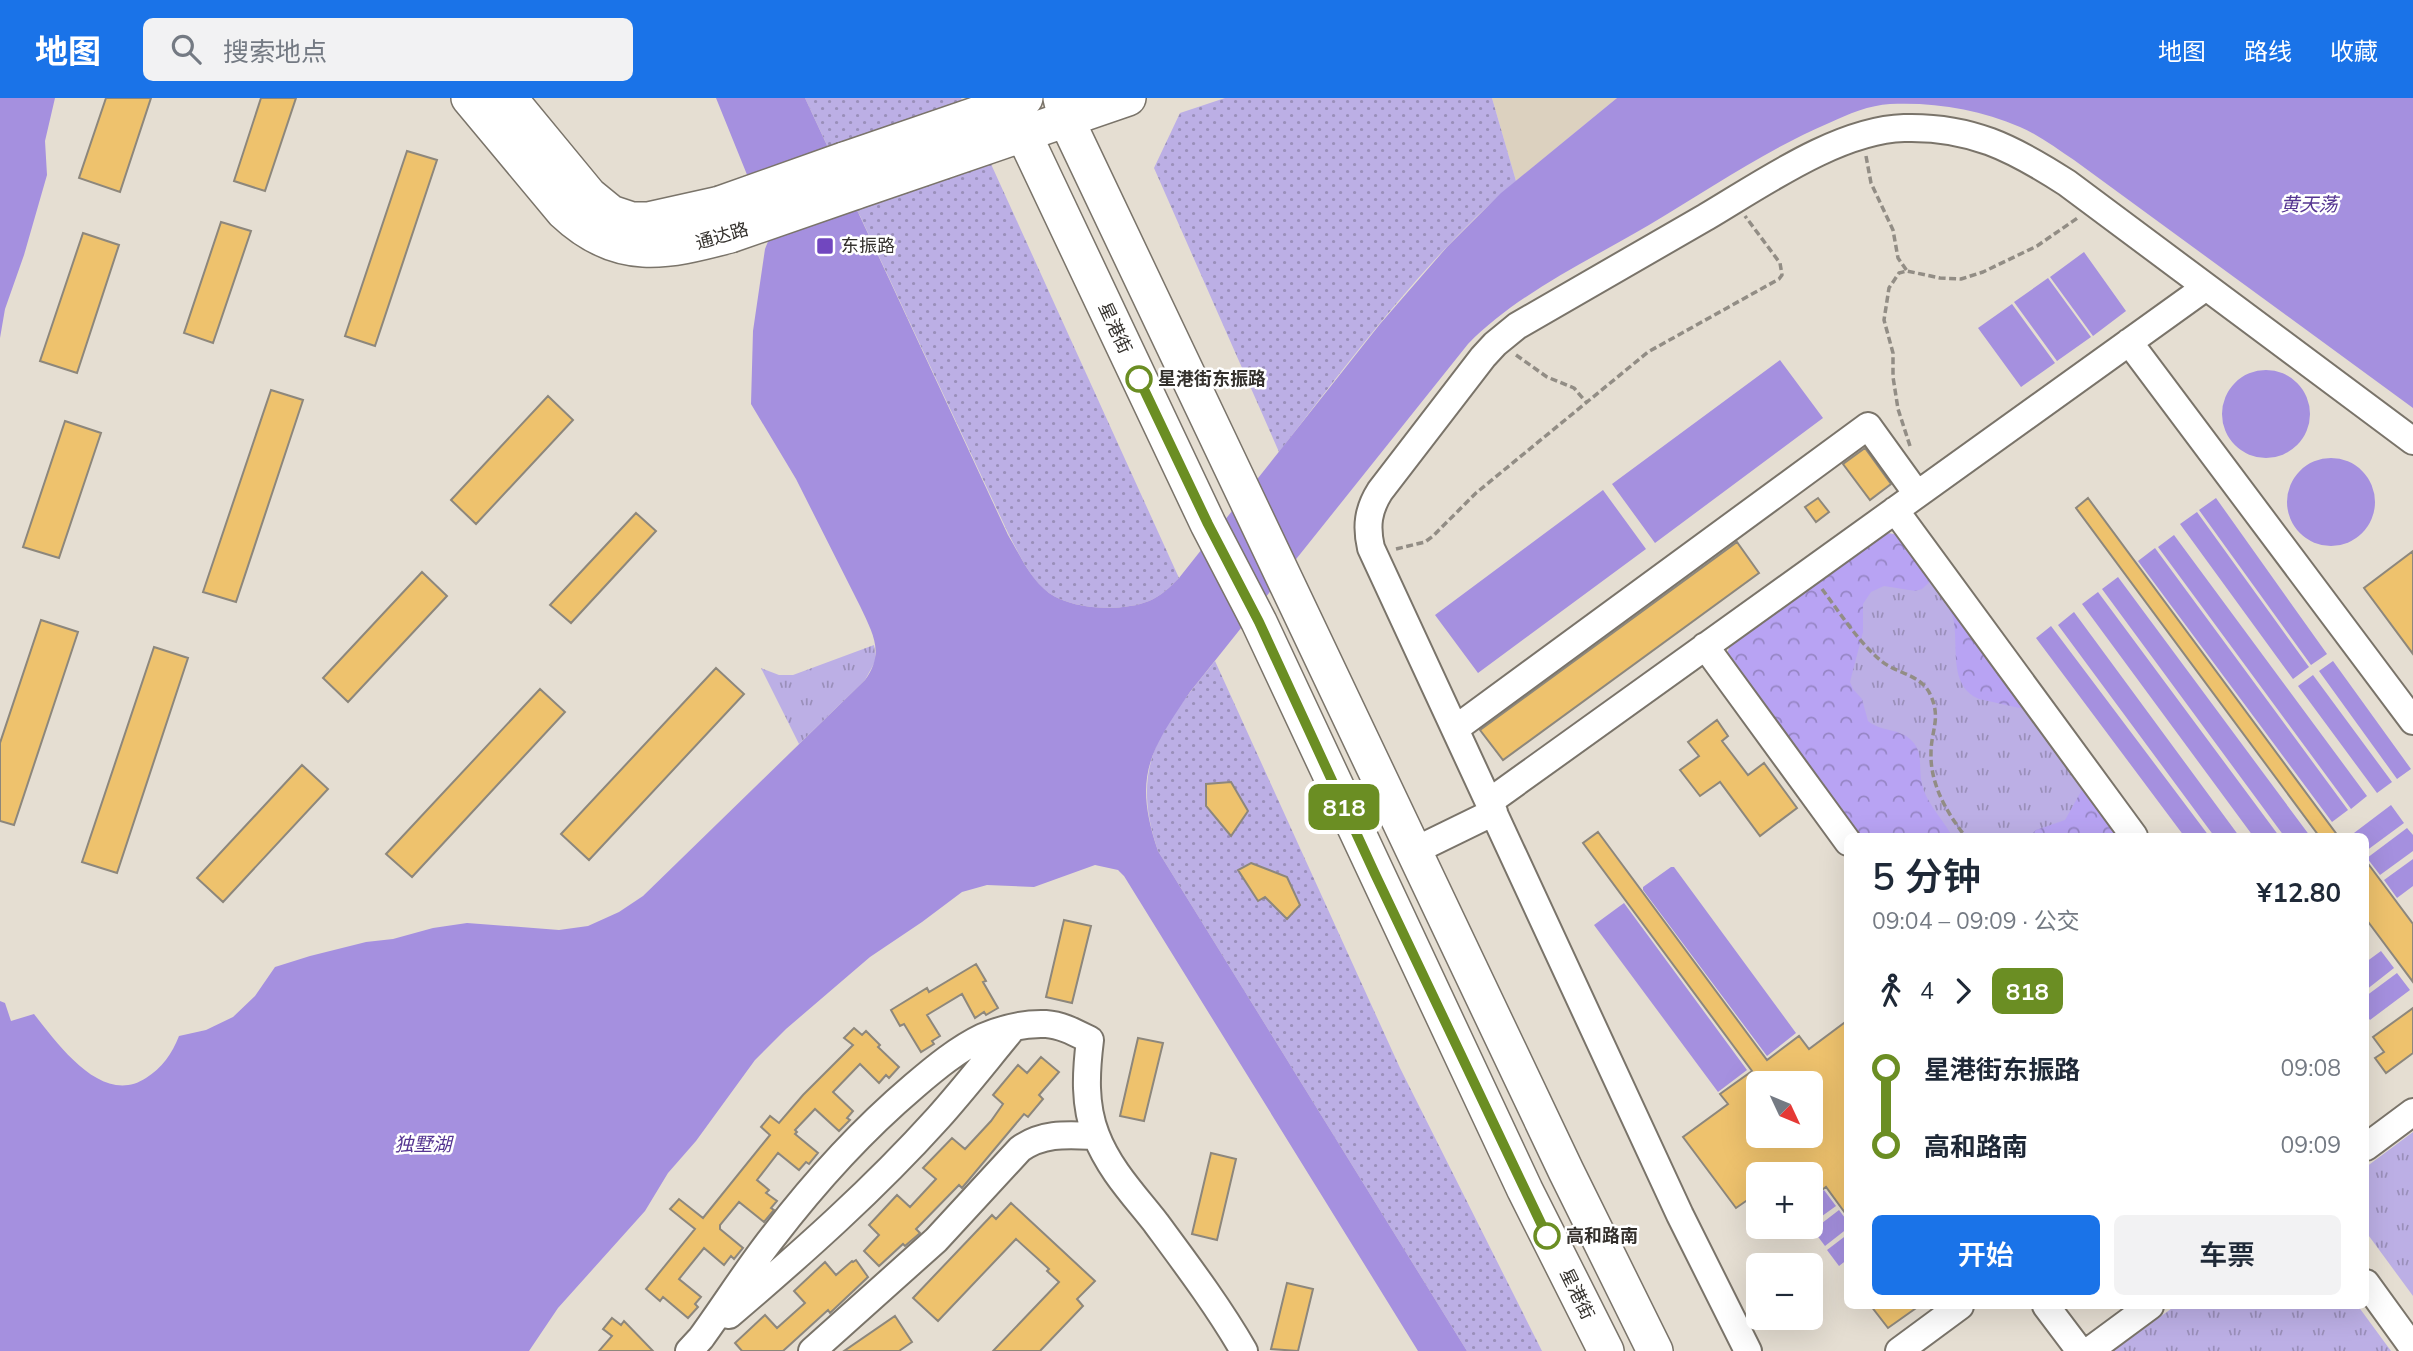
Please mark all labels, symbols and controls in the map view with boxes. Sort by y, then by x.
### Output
search box [143,18,633,81]
text: 地图 [35,30,101,71]
icon: search [167,30,205,68]
text: 搜索地点 [223,35,327,68]
text: 地图 [2158,36,2206,66]
text: 路线 [2244,36,2292,66]
text: 收藏 [2330,36,2378,66]
water label: 黄天荡 [2280,192,2340,216]
street label: 通达路 [693,217,751,254]
place label: 东振路 [841,234,895,257]
marker: 东振路 [815,236,835,256]
street label: 星港街 [1094,298,1137,357]
marker: 星港街东振路 [1126,366,1152,392]
place label: 星港街东振路 [1158,367,1266,390]
line badge: 818 [1304,784,1384,830]
text: 818 [1322,792,1366,822]
text: 5 分钟 [1872,852,1981,900]
text: ¥12.80 [2257,876,2341,909]
text: 09:04 – 09:09 · 公交 [1872,906,2080,935]
icon: walk [1872,972,1910,1010]
icon: forward [1944,972,1982,1010]
text: 4 [1920,976,1934,1005]
text: 818 [2006,976,2049,1006]
text: 星港街东振路 [1924,1053,2080,1086]
text: 09:08 [2281,1053,2341,1082]
north arrow [1746,1071,1824,1148]
map controls [1746,1071,1823,1330]
text: 高和路南 [1924,1130,2028,1163]
text: 09:09 [2281,1130,2341,1159]
water label: 独墅湖 [394,1132,454,1156]
button: + [1746,1162,1823,1239]
button: 开始 [1872,1215,2100,1295]
button: 车票 [2114,1215,2341,1295]
marker: 高和路南 [1534,1223,1560,1249]
place label: 高和路南 [1566,1224,1638,1247]
button: − [1746,1253,1823,1330]
street label: 星港街 [1555,1264,1600,1323]

